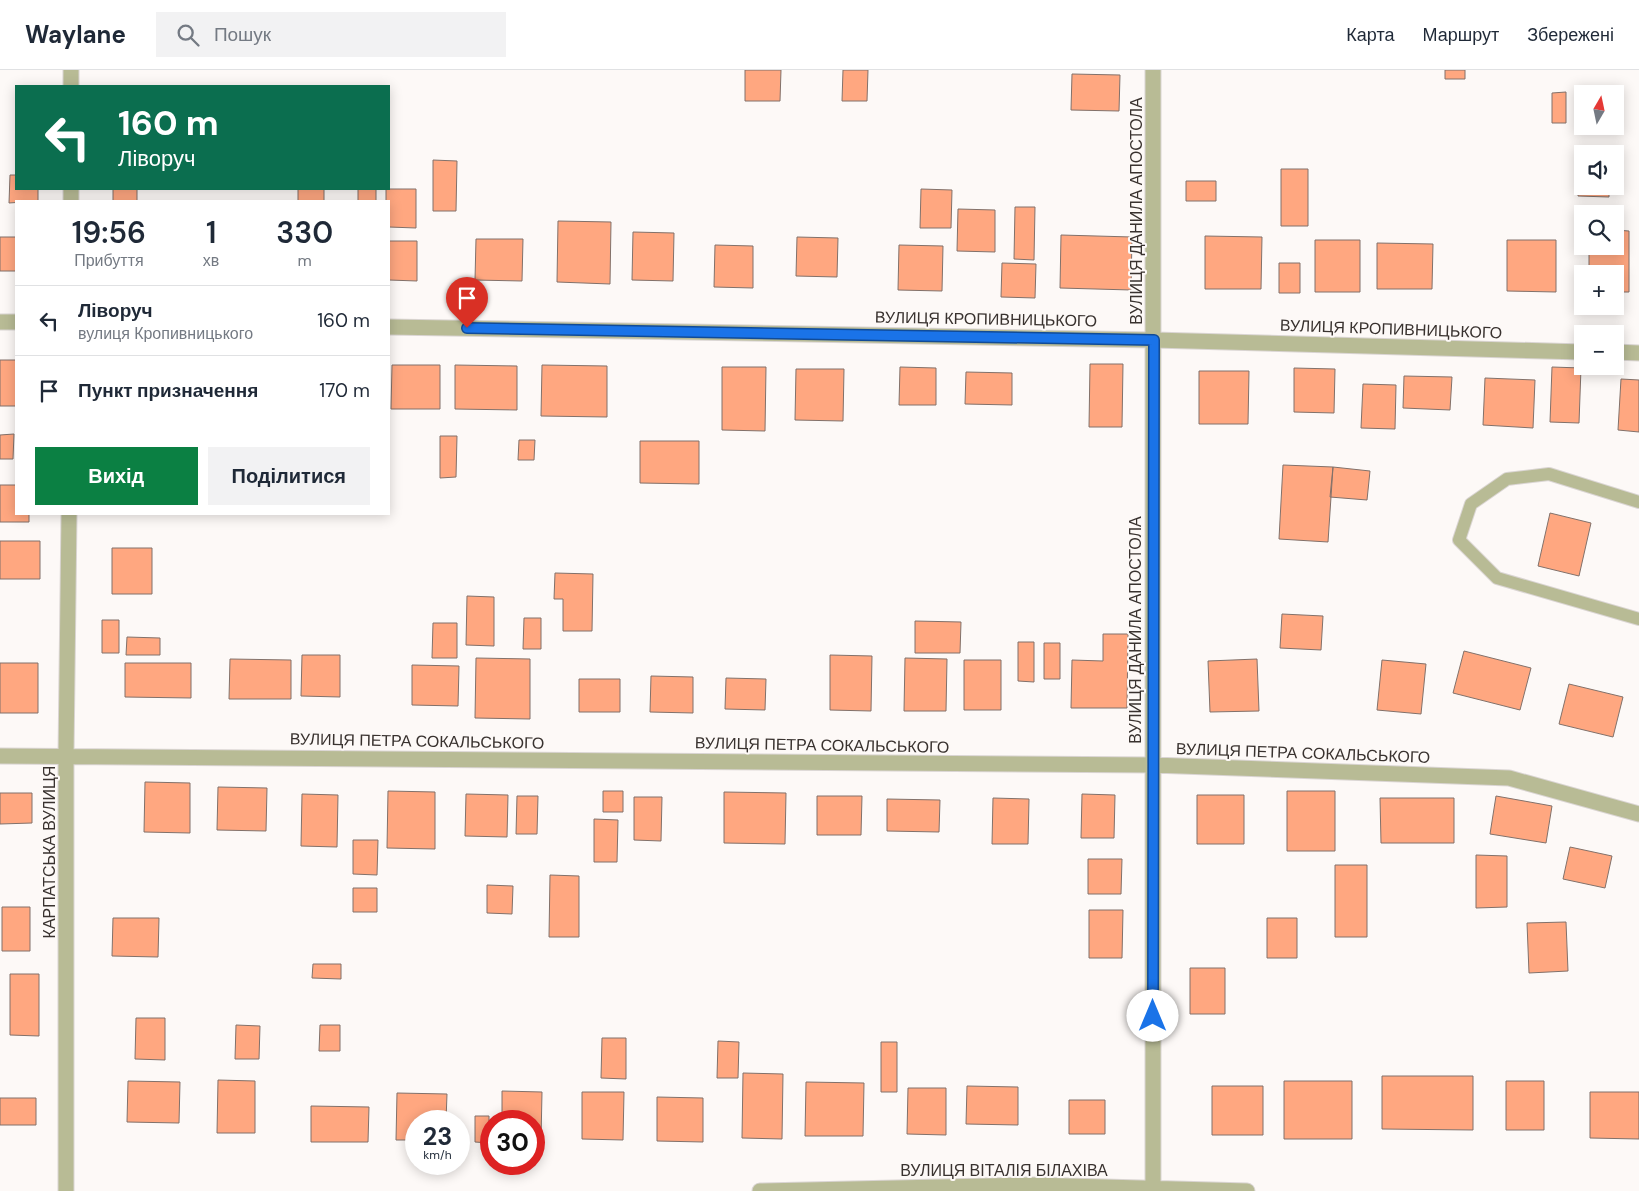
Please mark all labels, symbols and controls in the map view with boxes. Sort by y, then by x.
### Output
search box [156,12,506,57]
text: Waylane [25,19,126,50]
icon: search [174,21,202,49]
text: Пошук [214,22,271,47]
text: Карта [1346,23,1394,47]
text: Маршрут [1422,23,1499,47]
text: Збережені [1527,23,1614,47]
north arrow [1574,85,1624,135]
map controls [1574,85,1624,375]
street label: ВУЛИЦЯ ДАНИЛА АПОСТОЛА [1126,97,1147,325]
text: 160 m [118,100,219,146]
icon: left [35,105,100,170]
text: Ліворуч [118,144,195,173]
button: sound [1574,145,1624,195]
button: search [1574,205,1624,255]
text: 19:56 [72,213,146,252]
text: 1 [206,213,216,252]
text: 330 [276,213,333,252]
text: Прибуття [74,250,144,271]
text: хв [203,250,219,271]
text: m [298,250,312,271]
button: + [1574,265,1624,315]
pin [446,277,488,328]
icon: arrive [453,284,481,312]
text: Ліворуч [78,298,153,323]
icon: left [35,307,63,335]
street label: ВУЛИЦЯ КРОПИВНИЦЬКОГО [875,307,1097,331]
text: 160 m [317,308,370,333]
street label: ВУЛИЦЯ КРОПИВНИЦЬКОГО [1280,315,1502,343]
text: вулиця Кропивницького [78,323,253,344]
button: − [1574,325,1624,375]
icon: arrive [35,377,63,405]
text: Пункт призначення [78,378,258,403]
text: 170 m [319,378,370,403]
button: Вихід [35,447,198,505]
button: Поділитися [208,447,370,505]
street label: ВУЛИЦЯ ДАНИЛА АПОСТОЛА [1125,516,1146,744]
street label: ВУЛИЦЯ ПЕТРА СОКАЛЬСЬКОГО [290,728,544,754]
street label: ВУЛИЦЯ ПЕТРА СОКАЛЬСЬКОГО [695,732,949,758]
street label: ВУЛИЦЯ ПЕТРА СОКАЛЬСЬКОГО [1176,738,1430,768]
street label: КАРПАТСЬКА ВУЛИЦЯ [39,766,60,938]
position arrow [1126,989,1178,1041]
speed limit sign: 30 [480,1110,545,1175]
text: 23 [423,1120,452,1153]
text: km/h [423,1147,452,1163]
street label: ВУЛИЦЯ ВІТАЛІЯ БІЛАХІВА [900,1160,1108,1181]

